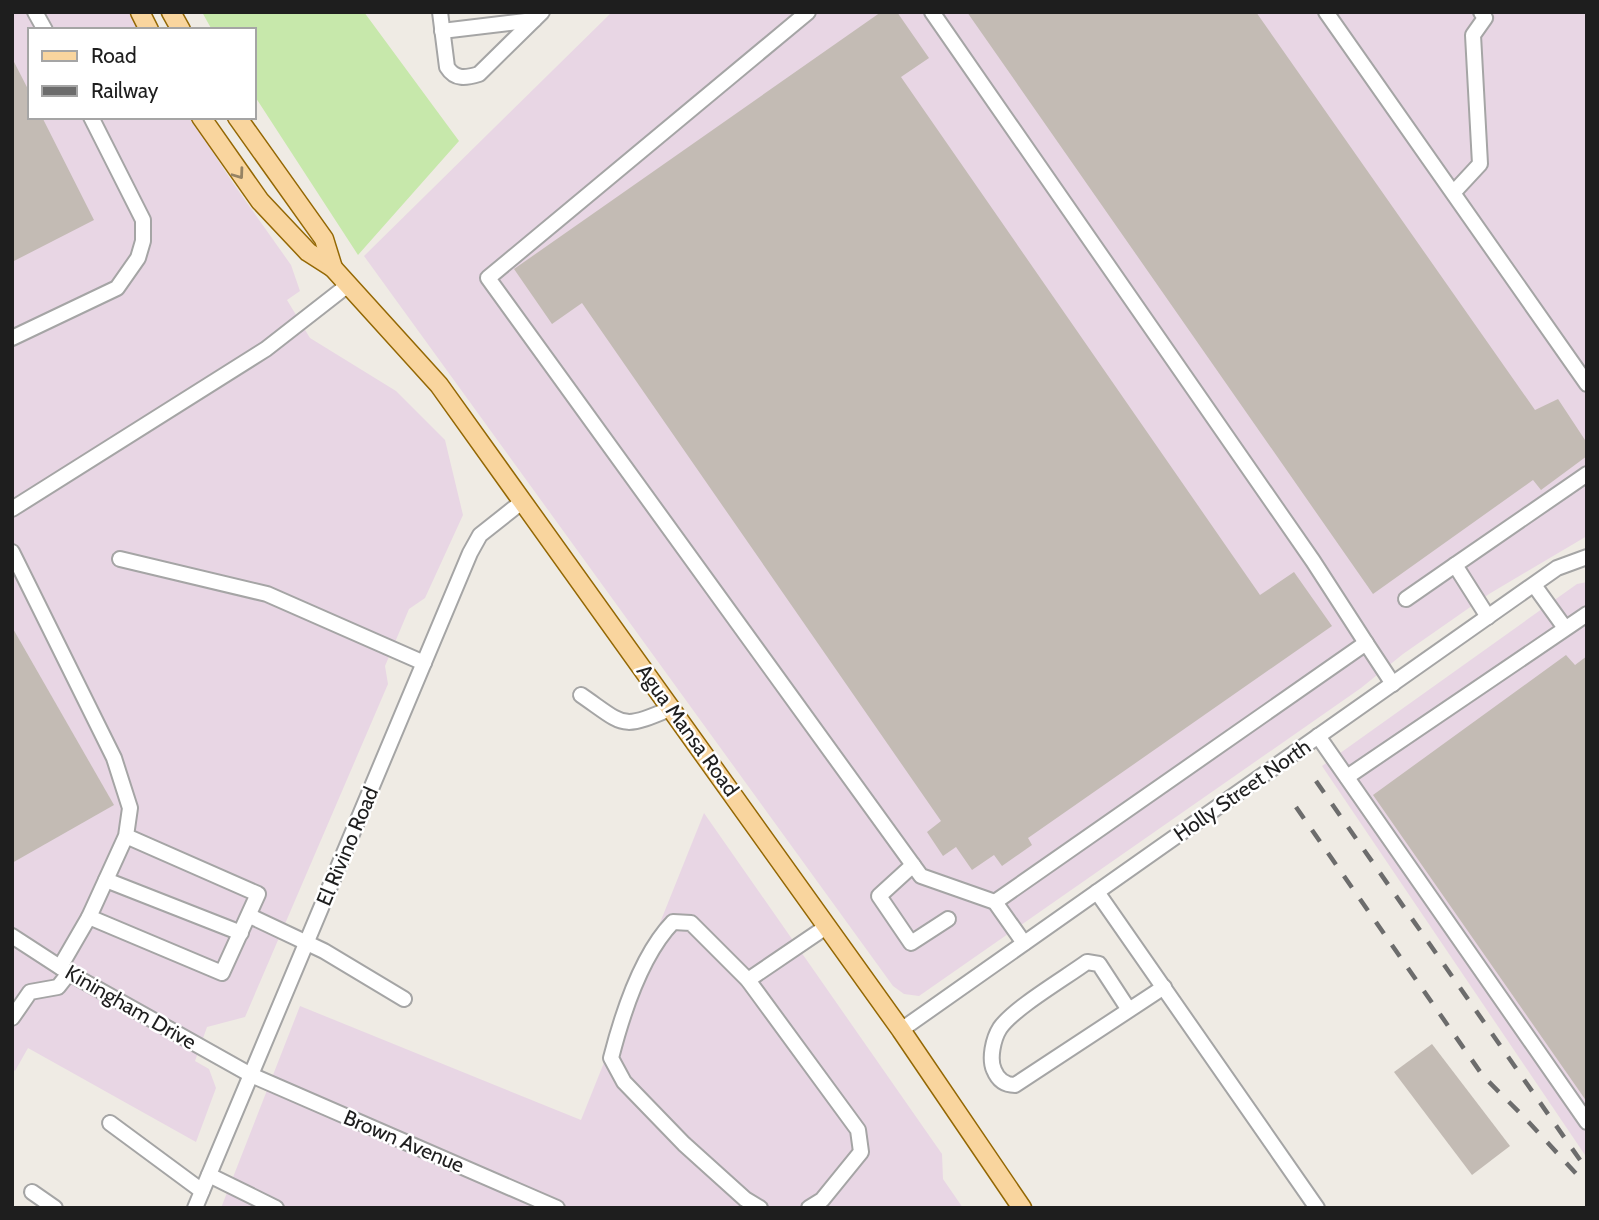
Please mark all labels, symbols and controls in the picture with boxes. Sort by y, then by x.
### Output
legend [28,28,256,119]
text: Road [91,43,137,68]
text: Railway [91,78,159,103]
one-way arrow [231,166,244,178]
street label: Agua Mansa Road [632,659,744,801]
street label: Holly Street North [1169,734,1315,846]
street label: El Rivino Road [311,783,383,909]
street label: Kiningham Drive [61,959,201,1055]
street label: Brown Avenue [340,1104,468,1178]

